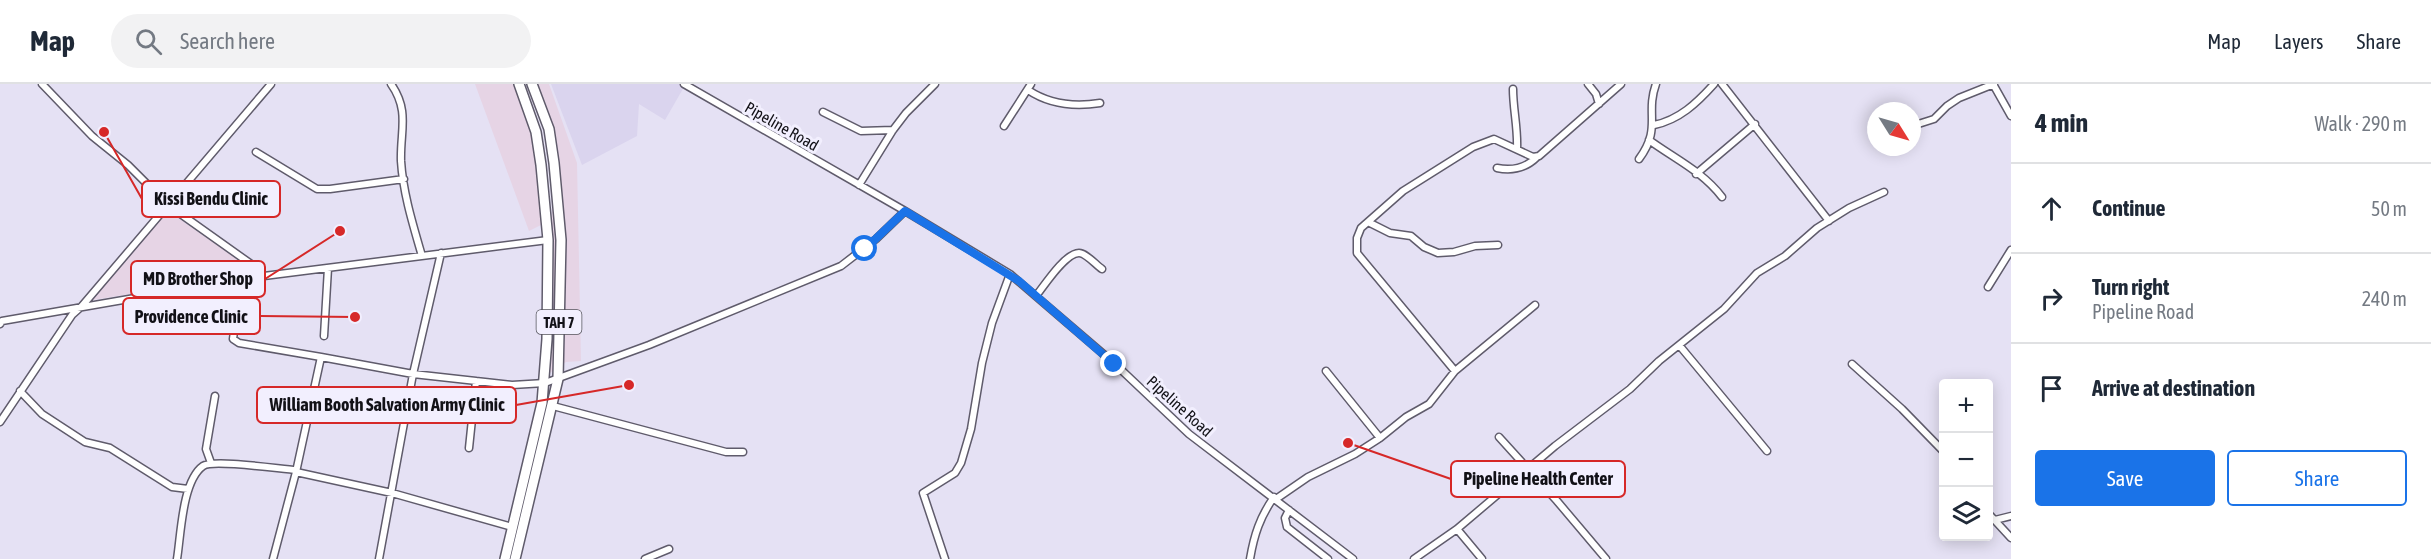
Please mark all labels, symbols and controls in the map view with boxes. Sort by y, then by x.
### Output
search box [111,14,531,68]
text: Map [30,25,75,57]
icon: search [132,25,165,58]
text: Search here [180,28,275,54]
text: Map [2207,29,2241,53]
text: Layers [2274,29,2324,53]
text: Share [2357,29,2401,53]
street label: Pipeline Road [742,98,822,155]
north arrow [1867,102,1921,156]
text: 4 min [2035,108,2088,138]
text: Walk · 290 m [2315,112,2407,135]
callout: Kissi Bendu Clinic [142,181,280,217]
text: Kissi Bendu Clinic [154,188,268,209]
icon: ahead [2035,192,2068,225]
text: Continue [2092,195,2166,221]
text: 50 m [2371,197,2407,220]
route start [851,235,877,261]
callout: MD Brother Shop [131,261,265,297]
text: MD Brother Shop [143,268,253,289]
text: Turn right [2092,274,2169,300]
icon: right [2035,282,2068,315]
text: 240 m [2362,287,2407,310]
callout: Providence Clinic [123,298,260,334]
text: Pipeline Road [2092,300,2194,323]
text: Providence Clinic [134,306,248,327]
road number: TAH 7 [536,310,582,334]
route end [1100,350,1126,376]
street label: Pipeline Road [1143,372,1216,441]
icon: arrive [2035,372,2068,405]
text: Arrive at destination [2092,375,2255,401]
map controls [1939,379,1993,541]
button: + [1939,379,1993,433]
callout: William Booth Salvation Army Clinic [257,387,516,423]
text: William Booth Salvation Army Clinic [268,394,505,415]
button: − [1939,433,1993,487]
button: Save [2035,450,2215,506]
button: Share [2227,450,2407,506]
callout: Pipeline Health Center [1451,461,1625,497]
text: Pipeline Health Center [1463,468,1613,489]
button: layers [1939,487,1993,541]

